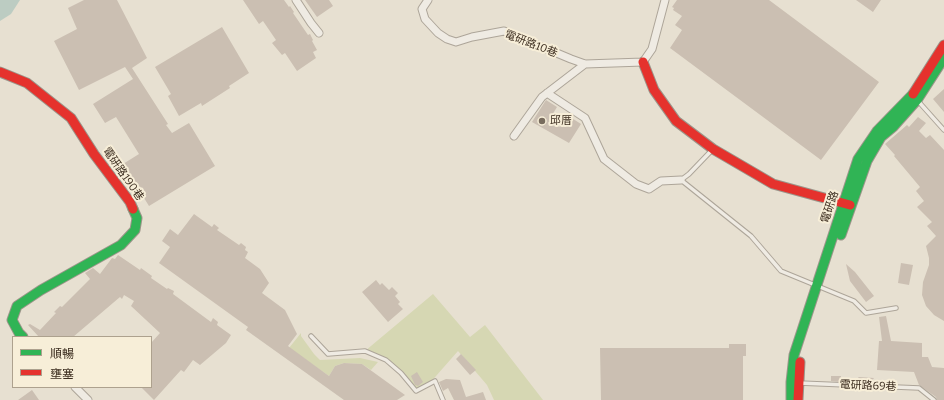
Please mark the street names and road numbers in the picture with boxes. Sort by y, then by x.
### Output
street label: 電研路10巷 [503,28,559,60]
street label: 電研路190巷 [100,145,146,203]
street label: 電研路 [819,189,841,225]
street label: 電研路69巷 [839,378,897,394]

